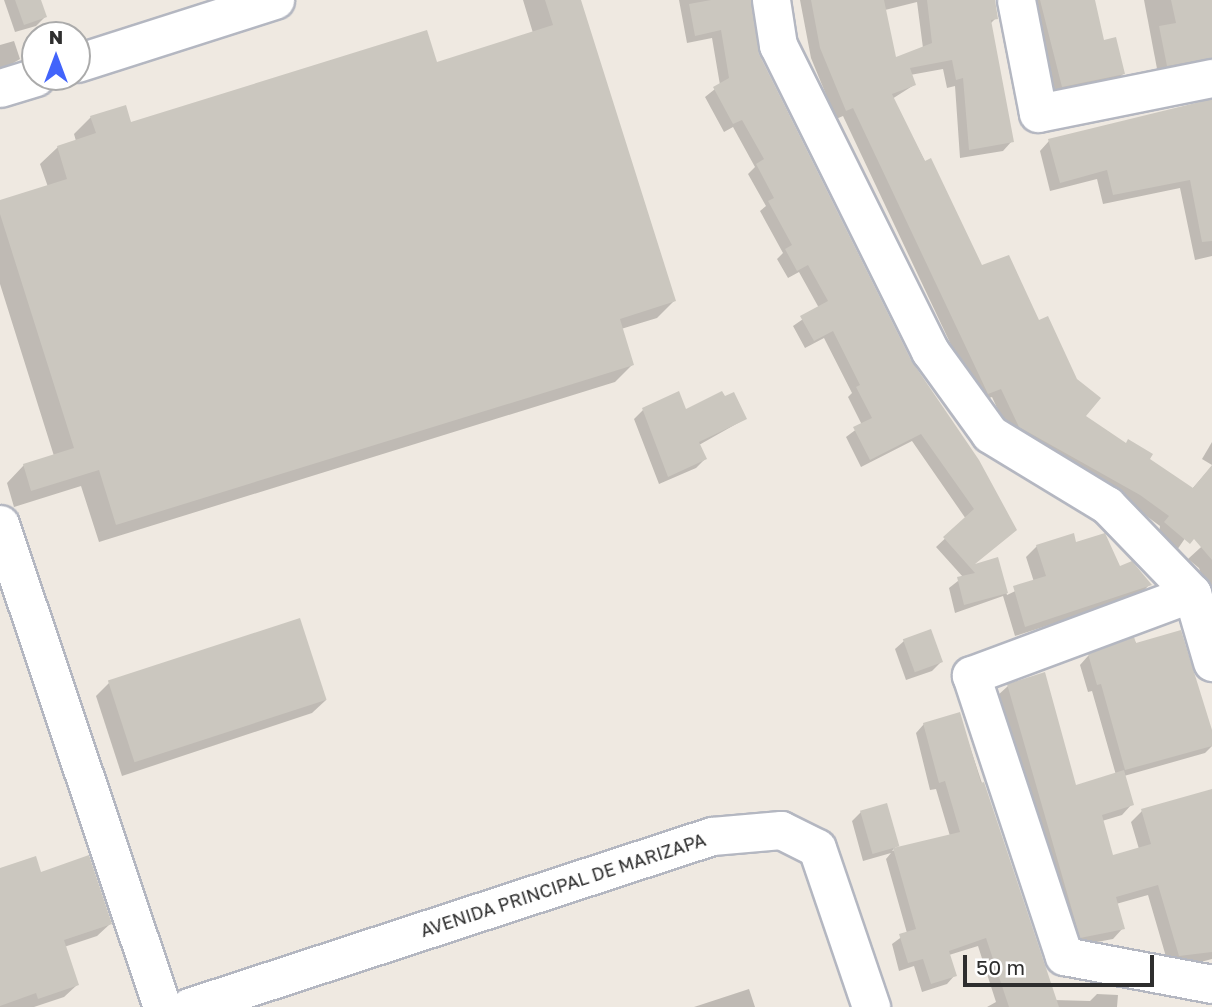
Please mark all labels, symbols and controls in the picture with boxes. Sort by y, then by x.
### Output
north arrow [21,21,91,91]
text: N [49,25,63,48]
street label: AVENIDA PRINCIPAL DE MARIZAPA [418,829,708,941]
scale bar [967,940,1158,984]
text: 50 m [976,954,1025,980]

